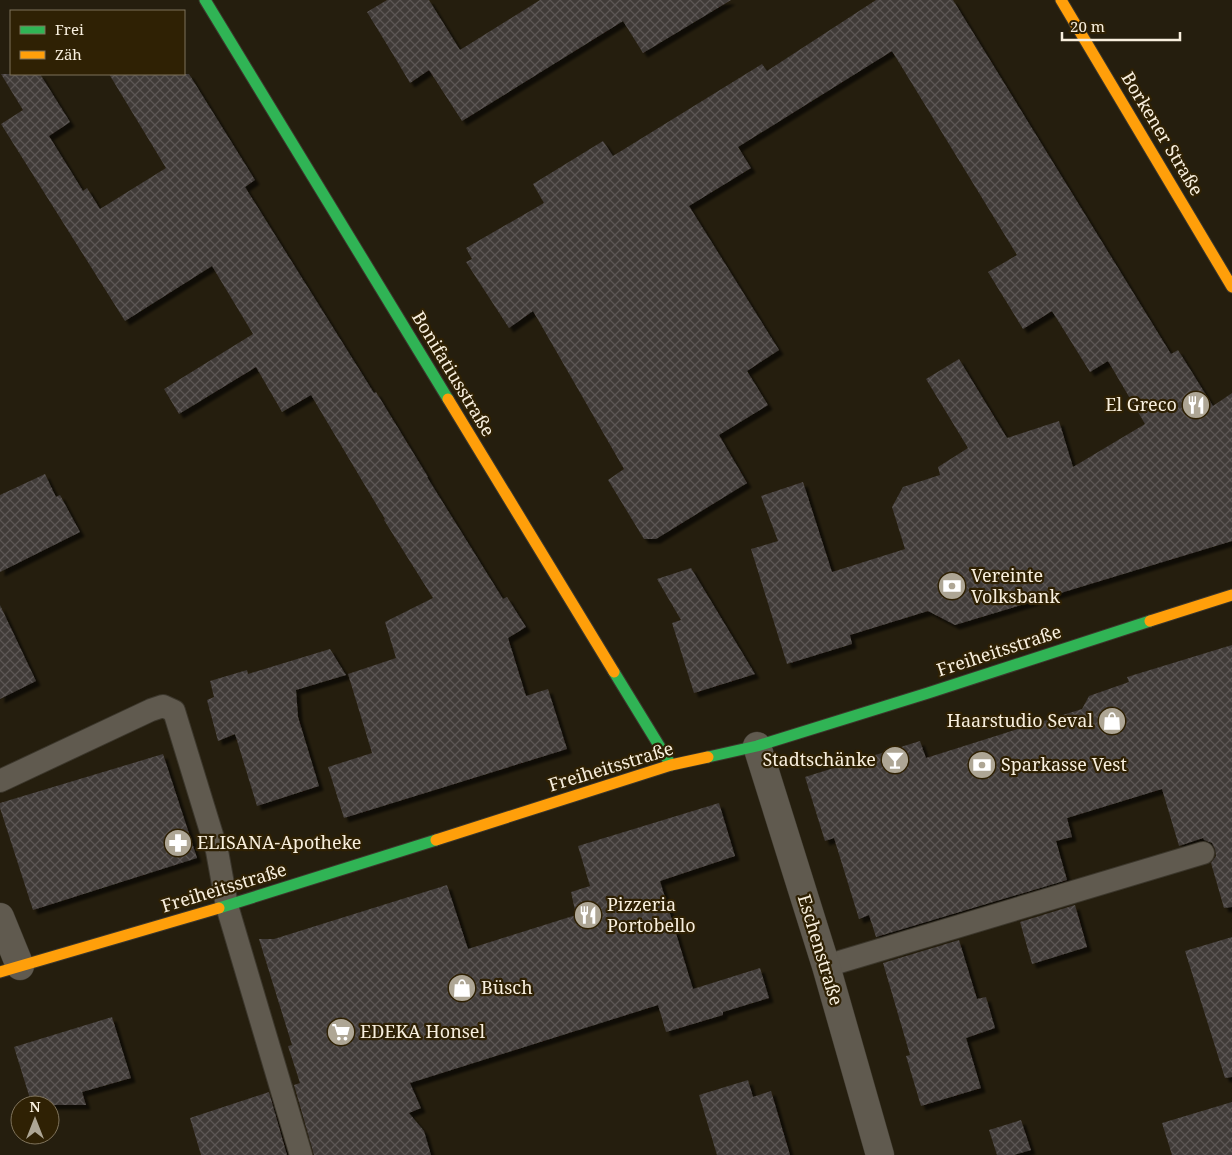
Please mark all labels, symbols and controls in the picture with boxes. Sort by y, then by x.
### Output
legend [10,10,185,75]
scale bar [1062,10,1180,42]
text: 20 m [1070,16,1105,36]
text: Frei [55,19,84,39]
text: Zäh [55,44,82,64]
street label: Borkener Straße [1116,67,1209,200]
street label: Bonifatiusstraße [407,306,501,440]
restaurant icon: El Greco [1181,390,1211,420]
place label: El Greco [1105,392,1177,416]
place label: Vereinte Volksbank [971,563,1060,608]
bank icon: Vereinte Volksbank [937,571,967,601]
street label: Freiheitsstraße [933,619,1064,682]
shop icon: Haarstudio Seval [1097,706,1127,736]
place label: Haarstudio Seval [947,708,1093,732]
street label: Freiheitsstraße [545,736,676,796]
bar icon: Stadtschänke [880,745,910,775]
place label: Stadtschänke [762,747,876,771]
bank icon: Sparkasse Vest [967,750,997,780]
place label: Sparkasse Vest [1001,752,1127,776]
pharmacy icon: ELISANA-Apotheke [163,828,193,858]
place label: ELISANA-Apotheke [197,830,361,854]
street label: Freiheitsstraße [158,857,289,917]
street label: Eschenstraße [793,891,849,1008]
place label: Pizzeria Portobello [607,892,696,937]
restaurant icon: Pizzeria Portobello [573,900,603,930]
shop icon: Büsch [447,973,477,1003]
place label: Büsch [481,975,533,999]
supermarket icon: EDEKA Honsel [326,1017,356,1047]
place label: EDEKA Honsel [360,1019,486,1043]
north arrow [10,1095,60,1145]
text: N [29,1097,41,1116]

